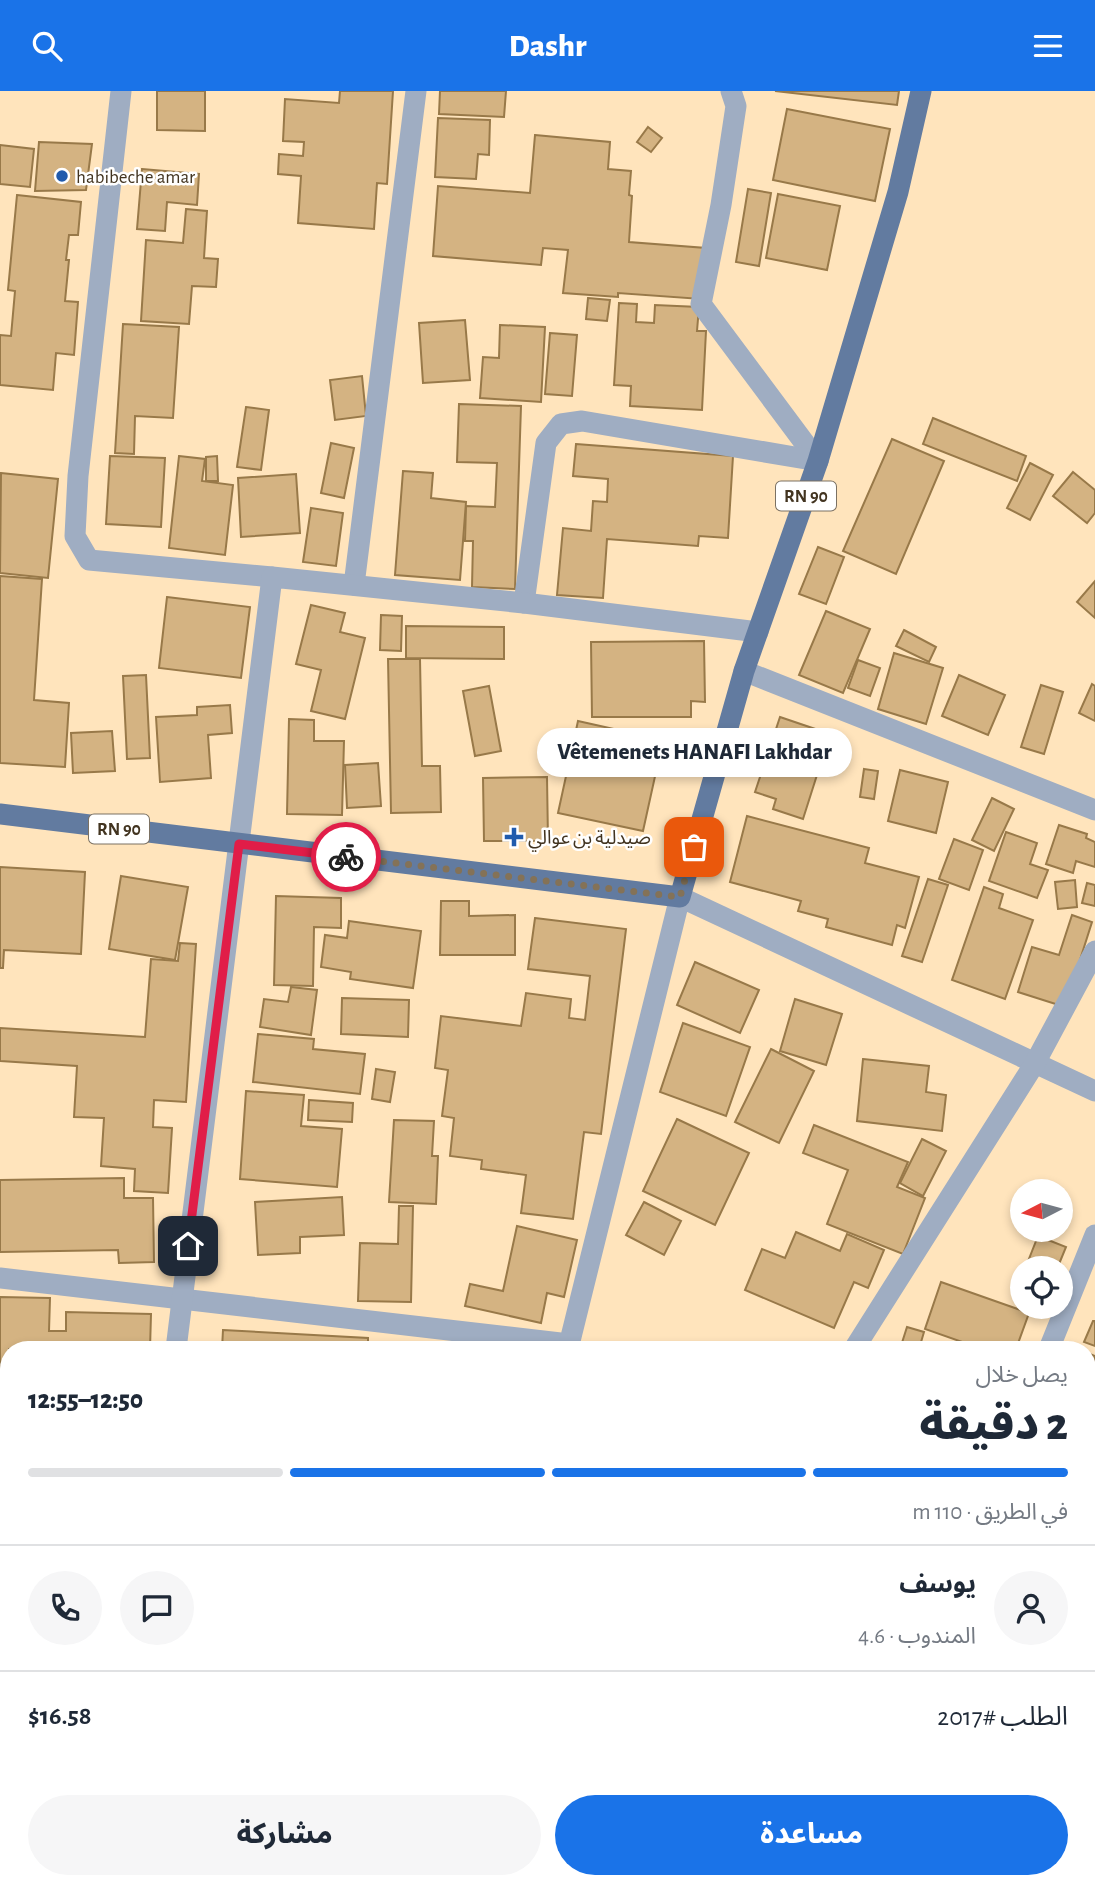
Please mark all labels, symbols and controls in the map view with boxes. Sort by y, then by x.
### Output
icon: search [28,27,66,65]
icon: menu [1029,27,1067,65]
text: Dashr [509,30,586,62]
marker: habibeche amar [54,168,70,184]
place label: habibeche amar [76,168,195,187]
road number: RN 90 [776,481,836,510]
callout: Vêtemenets HANAFI Lakhdar [536,728,852,777]
text: Vêtemenets HANAFI Lakhdar [557,741,832,764]
road number: RN 90 [89,815,149,843]
pin [664,817,724,877]
courier [311,822,381,892]
icon: bag [675,828,713,866]
marker: صيدلية بن عوالي [506,829,522,845]
place label: صيدلية بن عوالي [528,829,651,852]
icon: bike [327,838,365,876]
north arrow [1010,1179,1073,1243]
map controls [1010,1179,1073,1319]
pin [158,1216,218,1276]
icon: home [169,1227,207,1265]
button: locate [1010,1256,1073,1319]
text: يصل خلال [975,1364,1068,1387]
text: 12:50–12:55 [28,1387,143,1413]
text: 2 دقيقة [919,1402,1068,1448]
text: في الطريق · 110 m [912,1501,1068,1524]
button: phone [28,1571,102,1645]
button: chat [120,1571,194,1645]
text: يوسف [899,1571,976,1597]
button: person [994,1571,1068,1645]
text: المندوب · 4.6 [858,1625,976,1648]
text: $16.58 [28,1703,92,1729]
text: الطلب #2017 [937,1704,1068,1730]
button: مشاركة [28,1795,541,1875]
button: مساعدة [555,1795,1068,1875]

